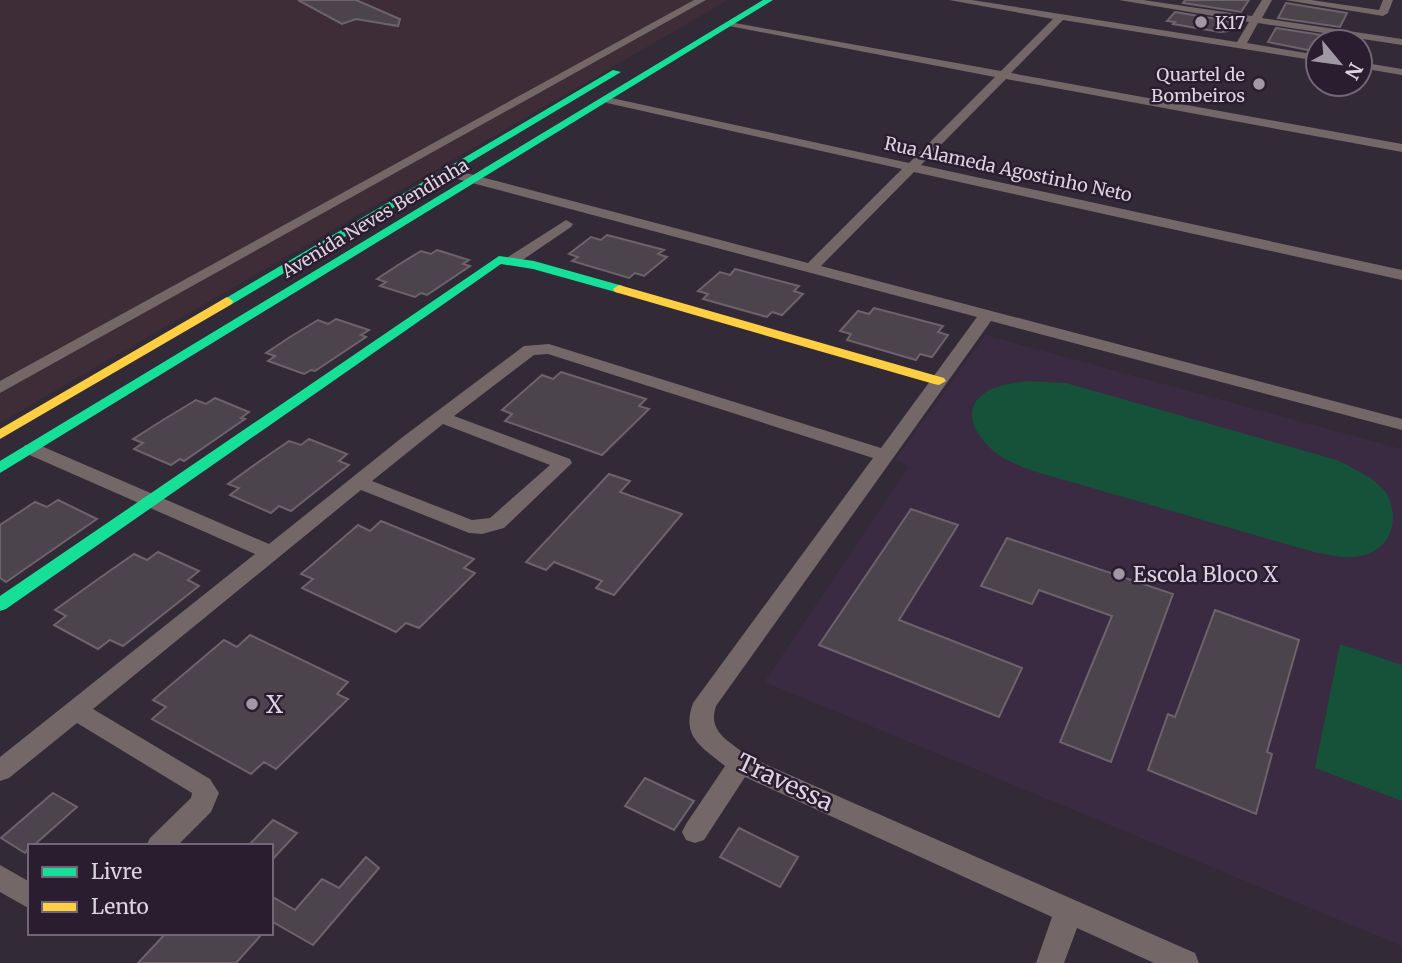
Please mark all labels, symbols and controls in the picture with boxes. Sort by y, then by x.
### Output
place label: K17 [1215,11,1245,34]
marker: K17 [1193,14,1209,30]
north arrow [1304,28,1374,98]
text: N [1340,59,1368,84]
place label: Quartel de Bombeiros [1151,63,1245,107]
marker: Quartel de Bombeiros [1251,76,1267,92]
street label: Rua Alameda Agostinho Neto [882,131,1134,207]
street label: Avenida Neves Bendinha [277,153,473,283]
place label: Escola Bloco X [1133,561,1278,588]
marker: Escola Bloco X [1111,566,1127,582]
place label: X [266,689,284,720]
marker: X [244,696,260,712]
street label: Travessa [732,746,838,818]
legend [28,844,273,935]
text: Livre [91,858,142,885]
text: Lento [91,893,149,920]

